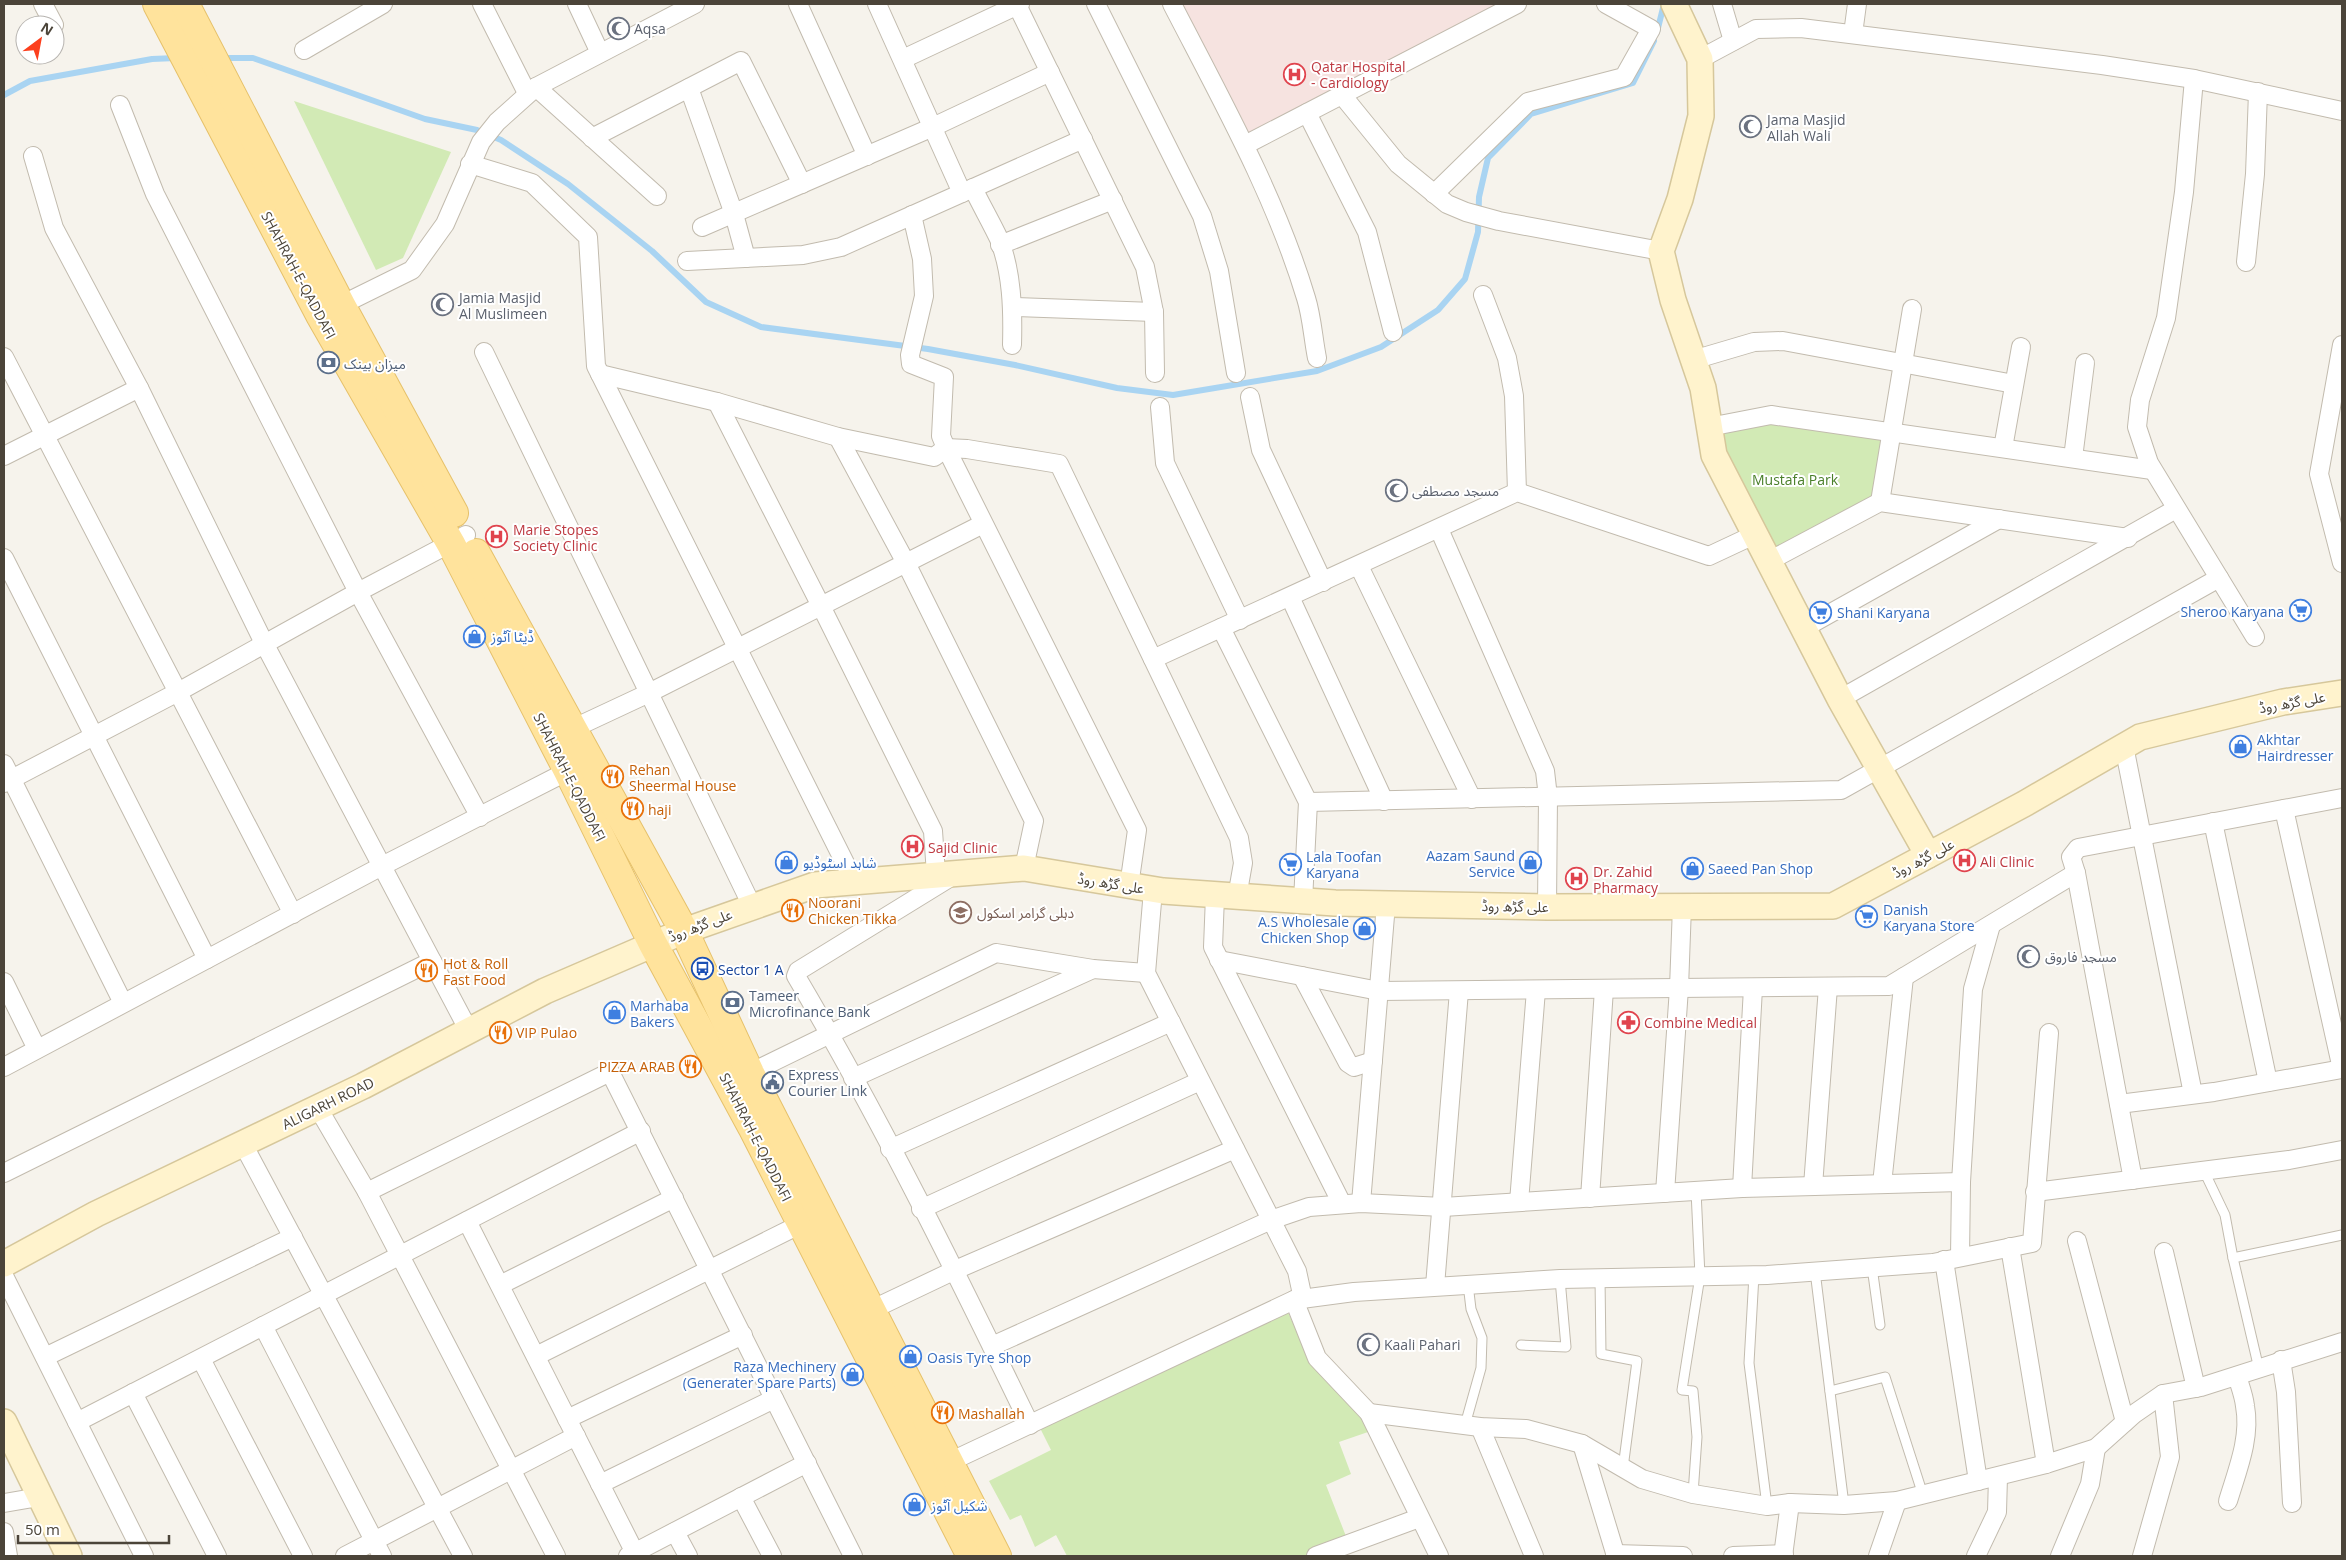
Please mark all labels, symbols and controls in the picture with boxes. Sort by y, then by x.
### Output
north arrow [15,15,65,65]
mosque icon: Aqsa [606,16,630,40]
text: N [37,17,57,40]
place label: Aqsa [634,19,666,38]
place label: Qatar Hospital - Cardiology [1311,57,1406,92]
hospital icon: Qatar Hospital - Cardiology [1283,62,1307,86]
place label: Jama Masjid Allah Wali [1765,110,1846,145]
mosque icon: Jama Masjid Allah Wali [1739,115,1763,139]
street label: SHAHRAH-E-QADDAFI [257,208,341,342]
place label: Jamia Masjid Al Muslimeen [457,288,547,323]
mosque icon: Jamia Masjid Al Muslimeen [431,293,455,317]
bank icon: میزان بینک [316,351,340,375]
place label: میزان بینک [344,354,406,373]
park label: Mustafa Park [1752,470,1839,489]
mosque icon: مسجد مصطفی [1384,478,1408,502]
place label: مسجد مصطفی [1412,481,1499,500]
place label: Marie Stopes Society Clinic [513,520,599,555]
hospital icon: Marie Stopes Society Clinic [485,525,509,549]
supermarket icon: Sheroo Karyana [2288,599,2312,623]
supermarket icon: Shani Karyana [1809,600,1833,624]
place label: Sheroo Karyana [2180,602,2284,621]
place label: Shani Karyana [1837,603,1930,622]
shop icon: ڈیٹا آٹوز [463,624,487,648]
place label: ڈیٹا آٹوز [490,627,534,646]
street label: علی گڑھ روڈ [2257,687,2327,717]
street label: SHAHRAH-E-QADDAFI [529,710,611,844]
place label: Akhtar Hairdresser [2257,730,2334,765]
shop icon: Akhtar Hairdresser [2229,735,2253,759]
place label: Rehan Sheermal House [629,760,737,795]
restaurant icon: Rehan Sheermal House [601,765,625,789]
restaurant icon: haji [620,797,644,821]
place label: haji [648,800,671,819]
street label: علی گڑھ روڈ [1889,834,1957,882]
hospital icon: Sajid Clinic [900,835,924,859]
place label: Sajid Clinic [928,838,998,857]
place label: Aazam Saund Service [1426,846,1515,881]
place label: Lala Toofan Karyana [1306,847,1382,882]
hospital icon: Ali Clinic [1952,849,1976,873]
shop icon: شاہد اسٹوڈیو [775,850,799,874]
shop icon: Aazam Saund Service [1519,851,1543,875]
supermarket icon: Lala Toofan Karyana [1278,852,1302,876]
place label: Ali Clinic [1980,852,2035,871]
place label: شاہد اسٹوڈیو [803,853,877,872]
shop icon: Saeed Pan Shop [1680,856,1704,880]
place label: Saeed Pan Shop [1708,859,1813,878]
place label: Dr. Zahid Pharmacy [1593,862,1659,897]
hospital icon: Dr. Zahid Pharmacy [1565,867,1589,891]
street label: علی گڑھ روڈ [1076,868,1146,898]
place label: Noorani Chicken Tikka [808,893,897,928]
street label: علی گڑھ روڈ [1481,896,1549,916]
restaurant icon: Noorani Chicken Tikka [780,898,804,922]
school or university icon: دہلی گرامر اسکول [949,900,973,924]
place label: Danish Karyana Store [1883,900,1975,935]
place label: دہلی گرامر اسکول [977,903,1074,922]
street label: علی گڑھ روڈ [665,904,735,946]
supermarket icon: Danish Karyana Store [1855,905,1879,929]
place label: A.S Wholesale Chicken Shop [1258,912,1349,947]
shop icon: A.S Wholesale Chicken Shop [1353,917,1377,941]
mosque icon: مسجد فاروق [2017,944,2041,968]
place label: مسجد فاروق [2045,947,2117,966]
place label: Hot & Roll Fast Food [443,954,508,989]
bus stop icon: Sector 1 A [690,957,714,981]
restaurant icon: Hot & Roll Fast Food [415,959,439,983]
place label: Sector 1 A [718,960,784,979]
place label: Tameer Microfinance Bank [749,986,871,1021]
bank icon: Tameer Microfinance Bank [721,991,745,1015]
place label: Marhaba Bakers [630,996,689,1031]
shop icon: Marhaba Bakers [602,1001,626,1025]
pharmacy icon: Combine Medical [1616,1010,1640,1034]
place label: Combine Medical [1644,1013,1757,1032]
restaurant icon: VIP Pulao [488,1020,512,1044]
place label: VIP Pulao [516,1023,577,1042]
restaurant icon: PIZZA ARAB [679,1054,703,1078]
place label: PIZZA ARAB [599,1057,675,1076]
place label: Express Courier Link [788,1065,868,1100]
street label: SHAHRAH-E-QADDAFI [715,1070,797,1204]
public building icon: Express Courier Link [760,1070,784,1094]
street label: ALIGARH ROAD [279,1072,377,1134]
mosque icon: Kaali Pahari [1356,1332,1380,1356]
place label: Kaali Pahari [1384,1335,1461,1354]
shop icon: Oasis Tyre Shop [899,1345,923,1369]
place label: Oasis Tyre Shop [927,1348,1031,1367]
place label: Raza Mechinery (Generater Spare Parts) [683,1357,837,1392]
shop icon: Raza Mechinery (Generater Spare Parts) [840,1362,864,1386]
restaurant icon: Mashallah [930,1401,954,1425]
place label: Mashallah [958,1404,1025,1423]
shop icon: شکیل آٹوز [903,1493,927,1517]
place label: شکیل آٹوز [930,1496,987,1515]
scale bar [18,1512,169,1544]
text: 50 m [25,1519,60,1539]

